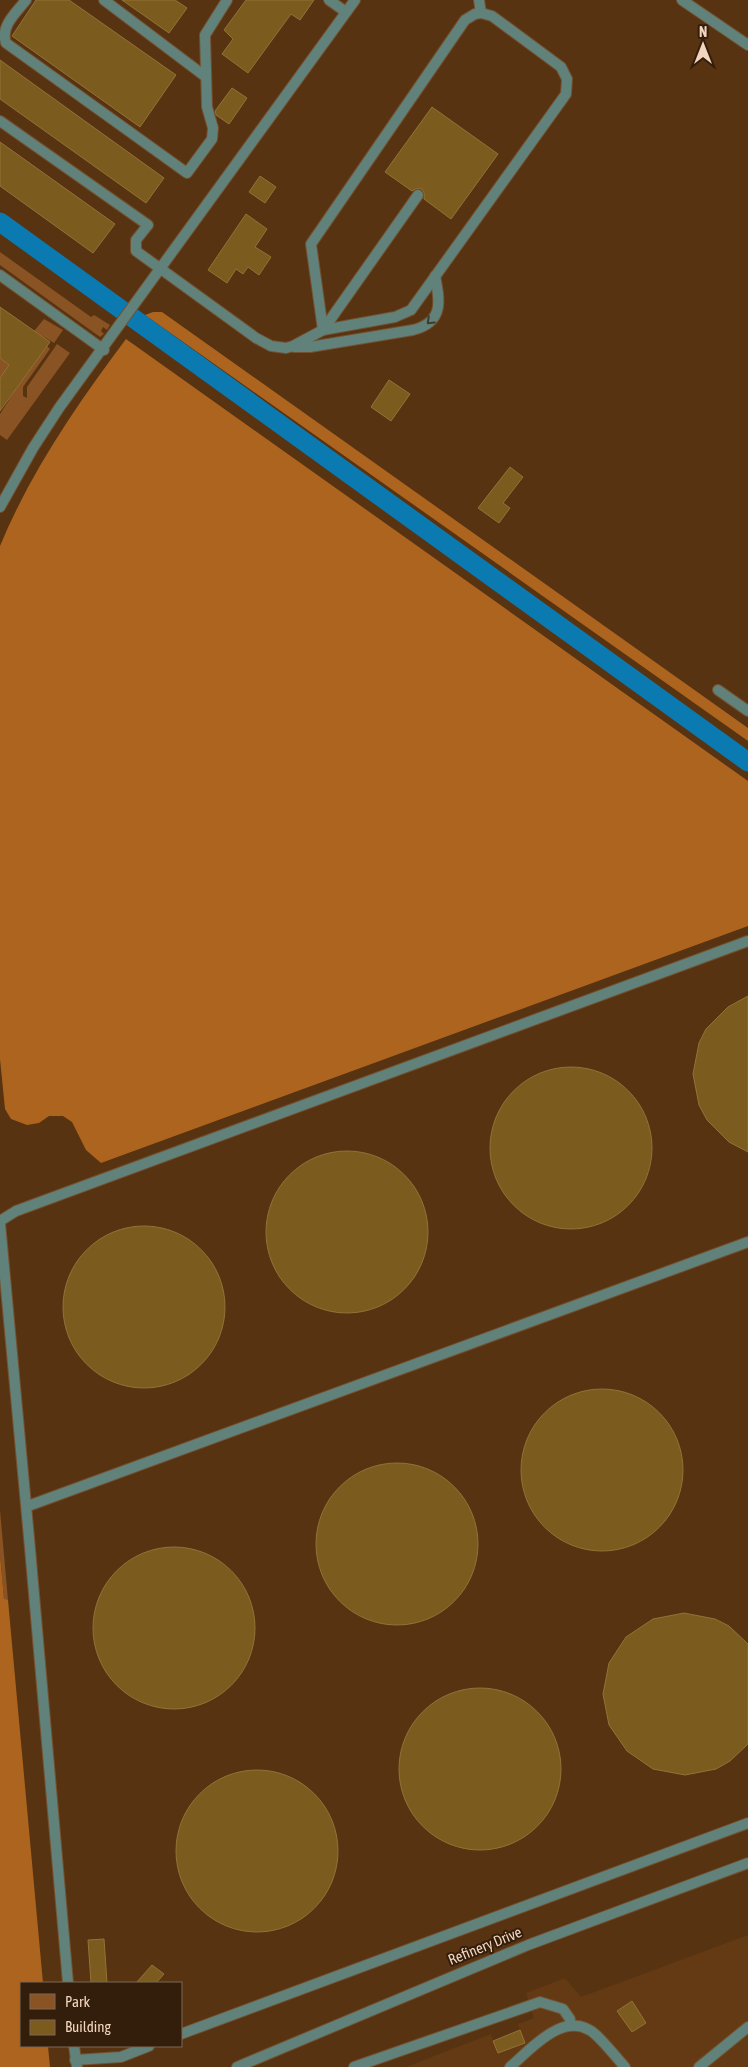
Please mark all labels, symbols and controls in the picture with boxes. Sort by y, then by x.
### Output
north arrow [678,20,728,70]
text: N [699,24,707,40]
one-way arrow [426,315,435,324]
street label: Refinery Drive [446,1923,524,1968]
legend [20,1982,182,2047]
text: Park [65,1993,90,2010]
text: Building [65,2018,111,2035]

